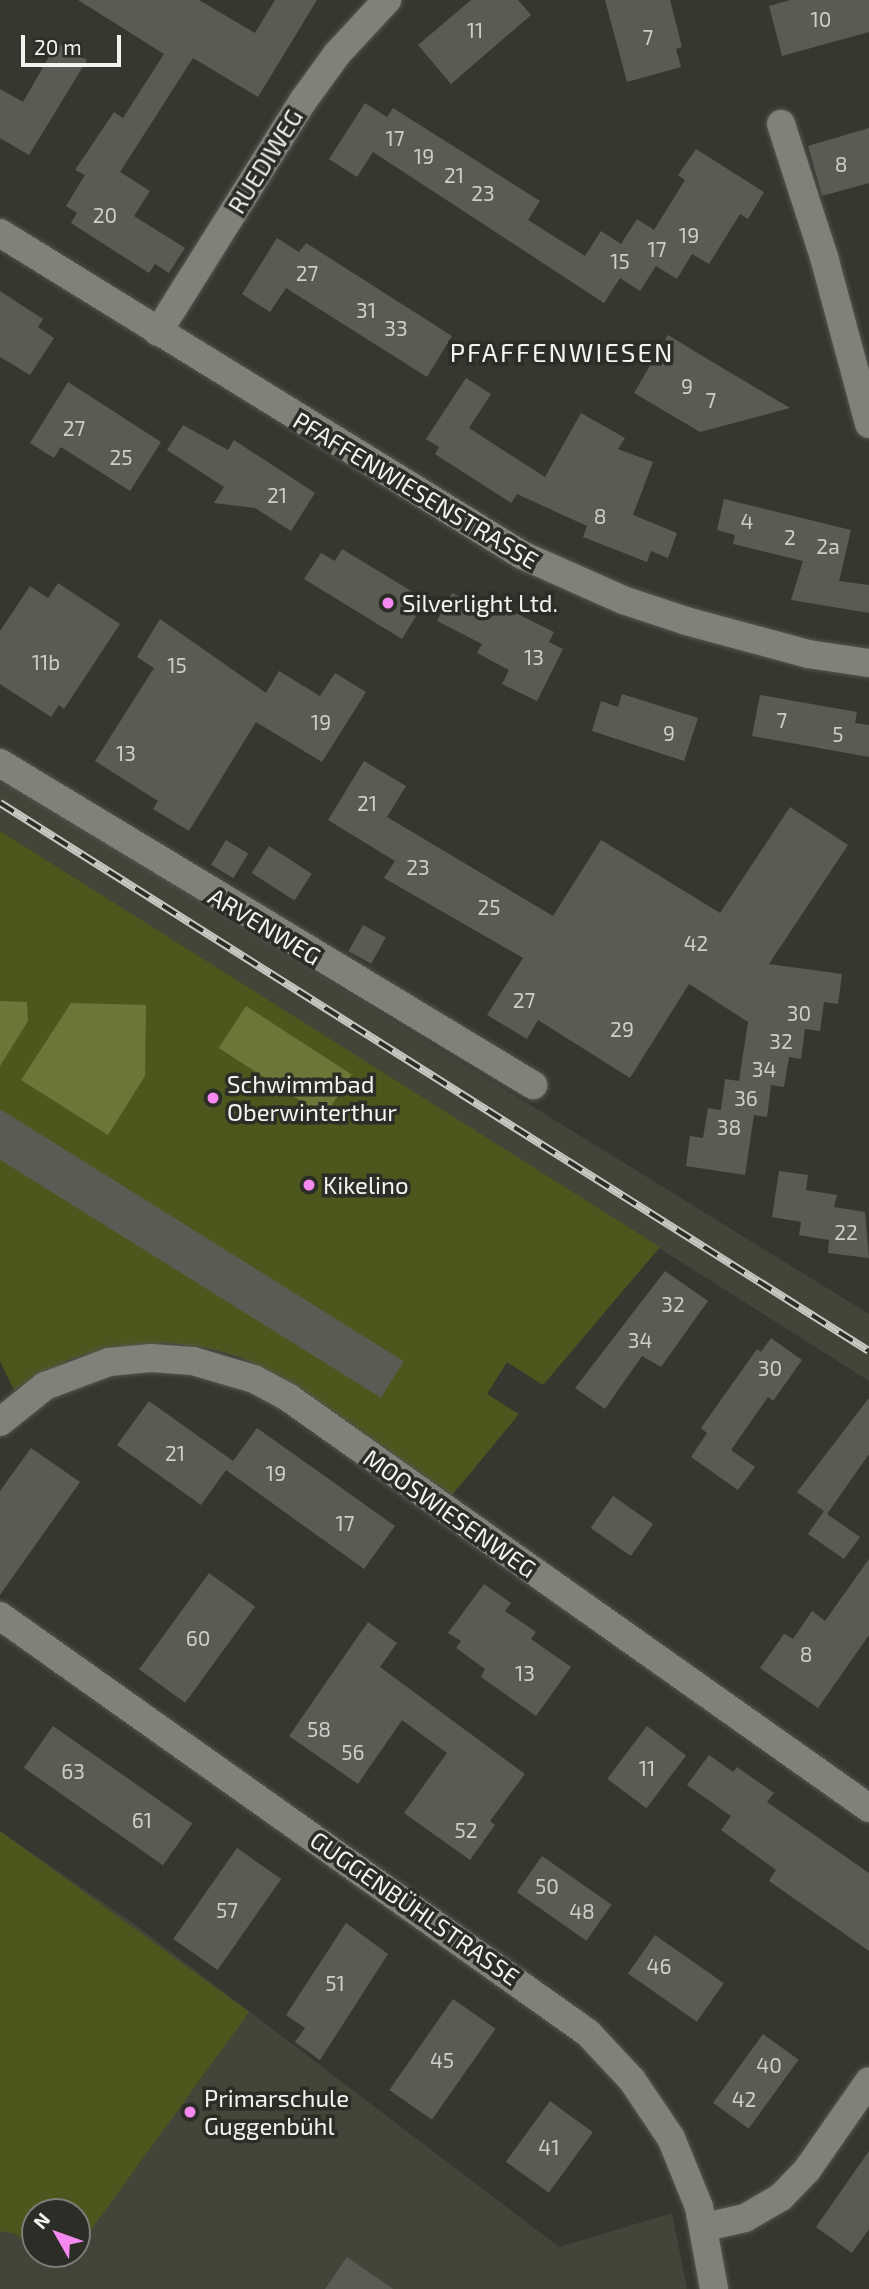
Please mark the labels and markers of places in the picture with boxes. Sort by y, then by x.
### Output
place label: Silverlight Ltd. [402,589,558,617]
marker: Silverlight Ltd. [380,595,396,611]
place label: Schwimmbad Oberwinterthur [227,1070,397,1126]
marker: Schwimmbad Oberwinterthur [205,1090,221,1106]
place label: Kikelino [323,1171,409,1199]
marker: Kikelino [301,1177,317,1193]
place label: Primarschule Guggenbühl [204,2084,349,2140]
marker: Primarschule Guggenbühl [182,2104,198,2120]

